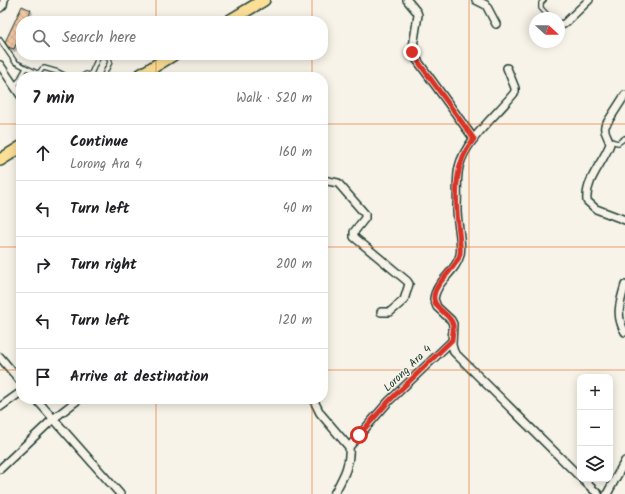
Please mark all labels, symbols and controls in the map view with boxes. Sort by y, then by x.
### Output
north arrow [529,12,565,48]
search box [16,16,328,60]
text: Search here [62,26,136,50]
icon: search [30,27,52,49]
route end [403,43,421,61]
text: 7 min [32,85,74,112]
text: Walk · 520 m [236,88,312,109]
text: Continue [70,130,128,154]
icon: ahead [32,142,54,164]
text: 160 m [279,142,312,163]
text: Lorong Ara 4 [70,154,142,175]
text: Turn left [70,197,130,221]
icon: left [32,198,54,220]
text: 40 m [283,198,312,219]
text: Turn right [70,253,137,277]
icon: right [32,254,54,276]
text: 200 m [276,254,312,275]
text: Turn left [70,309,130,333]
icon: left [32,310,54,332]
text: 120 m [278,310,312,331]
street label: Lorong Ara 4 [379,341,436,396]
text: Arrive at destination [70,365,209,389]
icon: arrive [32,366,54,388]
map controls [577,374,613,482]
button: + [577,374,613,410]
button: − [577,410,613,446]
route start [350,426,368,444]
button: layers [577,446,613,482]

